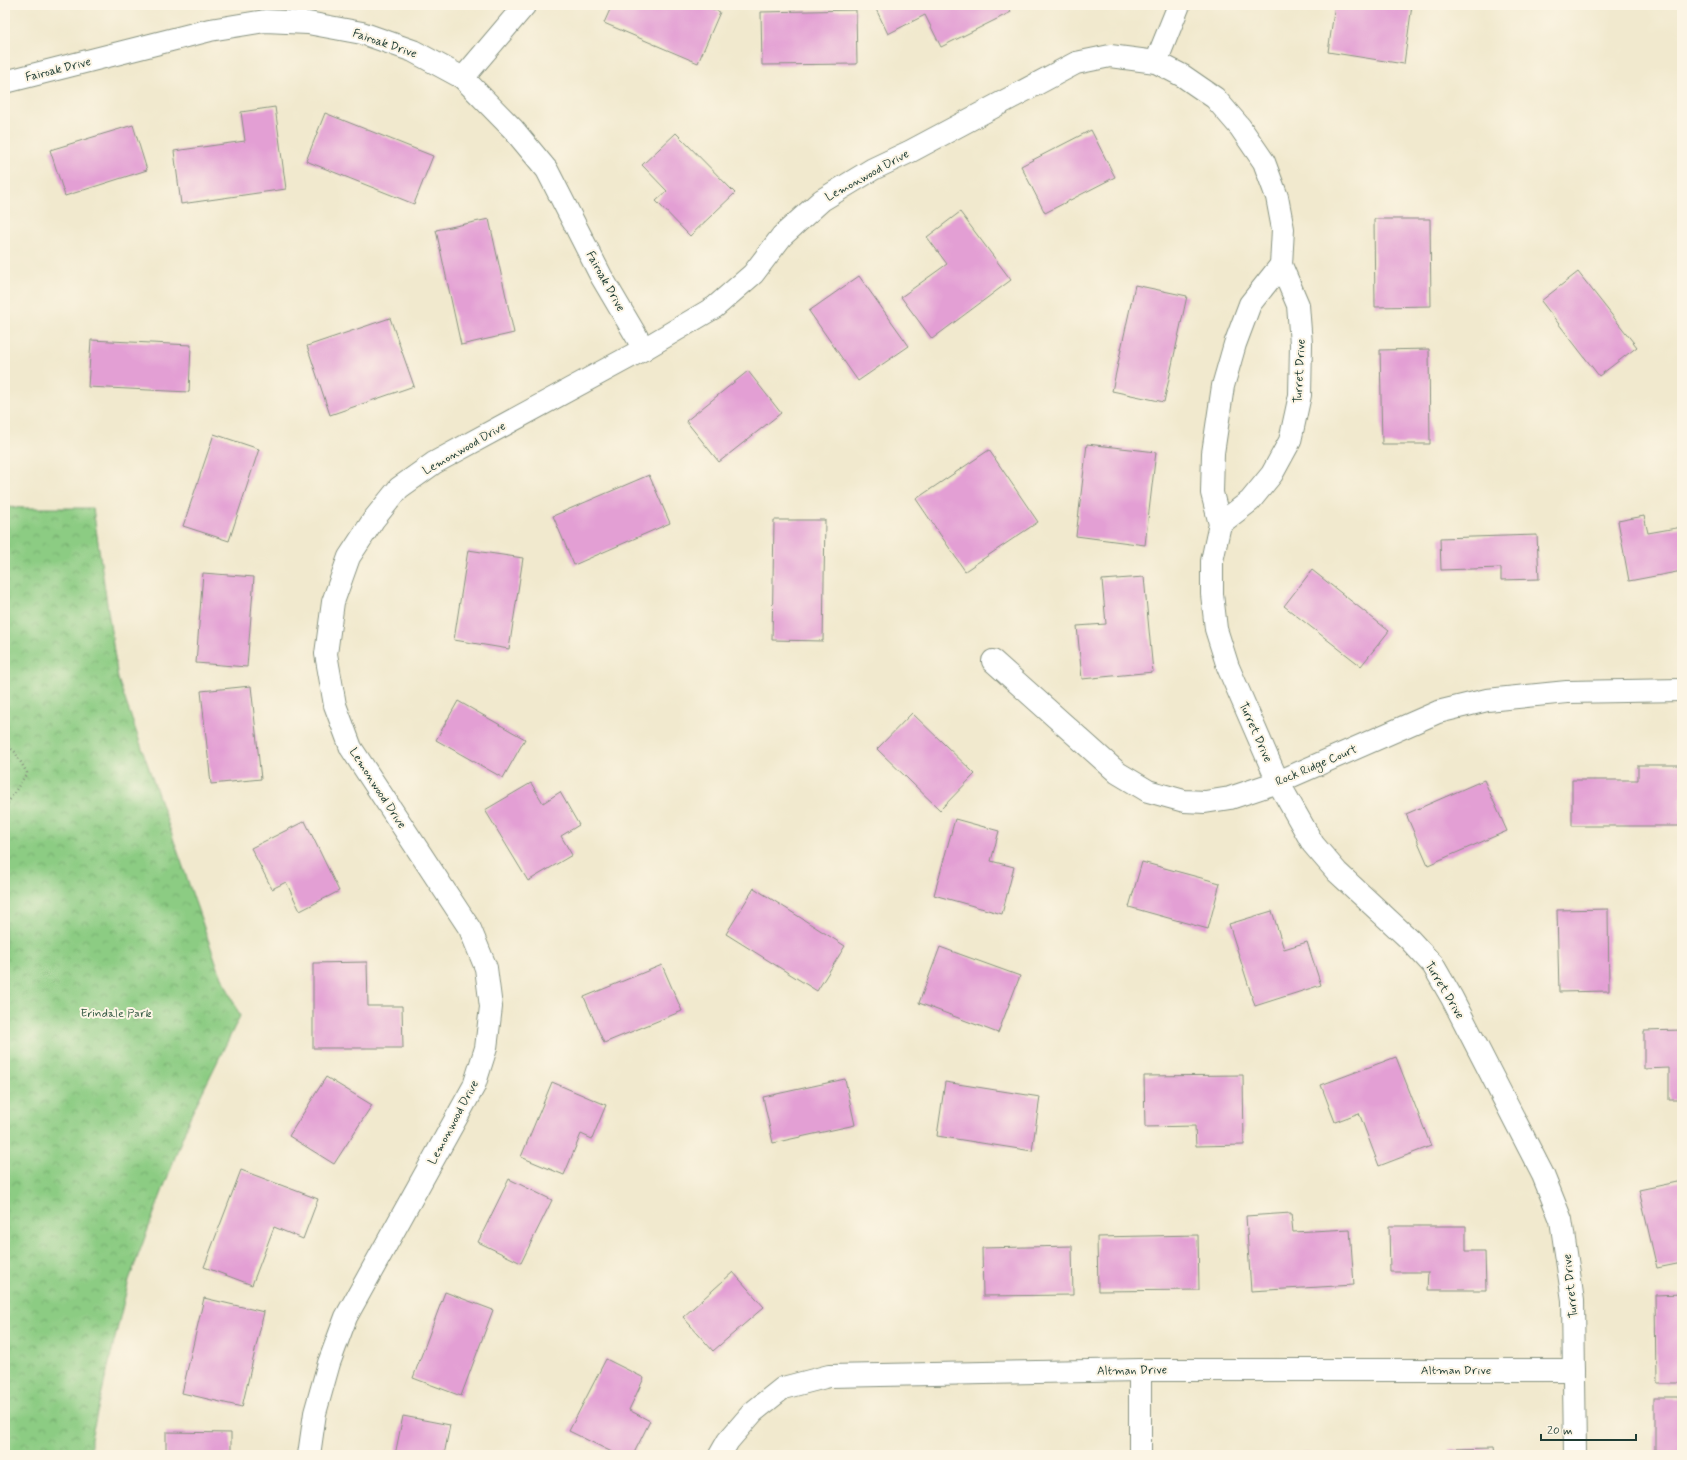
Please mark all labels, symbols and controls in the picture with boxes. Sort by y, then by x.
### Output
street label: Fairoak Drive [350,25,419,62]
street label: Fairoak Drive [24,54,93,86]
street label: Lemonwood Drive [823,146,912,206]
street label: Fairoak Drive [582,248,628,315]
street label: Turret Drive [1290,339,1310,404]
street label: Lemonwood Drive [420,419,509,479]
street label: Turret Drive [1235,700,1275,765]
street label: Rock Ridge Court [1273,741,1360,790]
street label: Lemonwood Drive [345,745,409,832]
street label: Turret Drive [1421,959,1468,1022]
park label: Erindale Park [80,1006,152,1022]
street label: Lemonwood Drive [425,1077,483,1167]
street label: Turret Drive [1560,1253,1582,1319]
street label: Altman Drive [1097,1362,1167,1380]
street label: Altman Drive [1421,1363,1491,1379]
scale bar [1541,1416,1636,1442]
text: 20 m [1547,1423,1573,1439]

